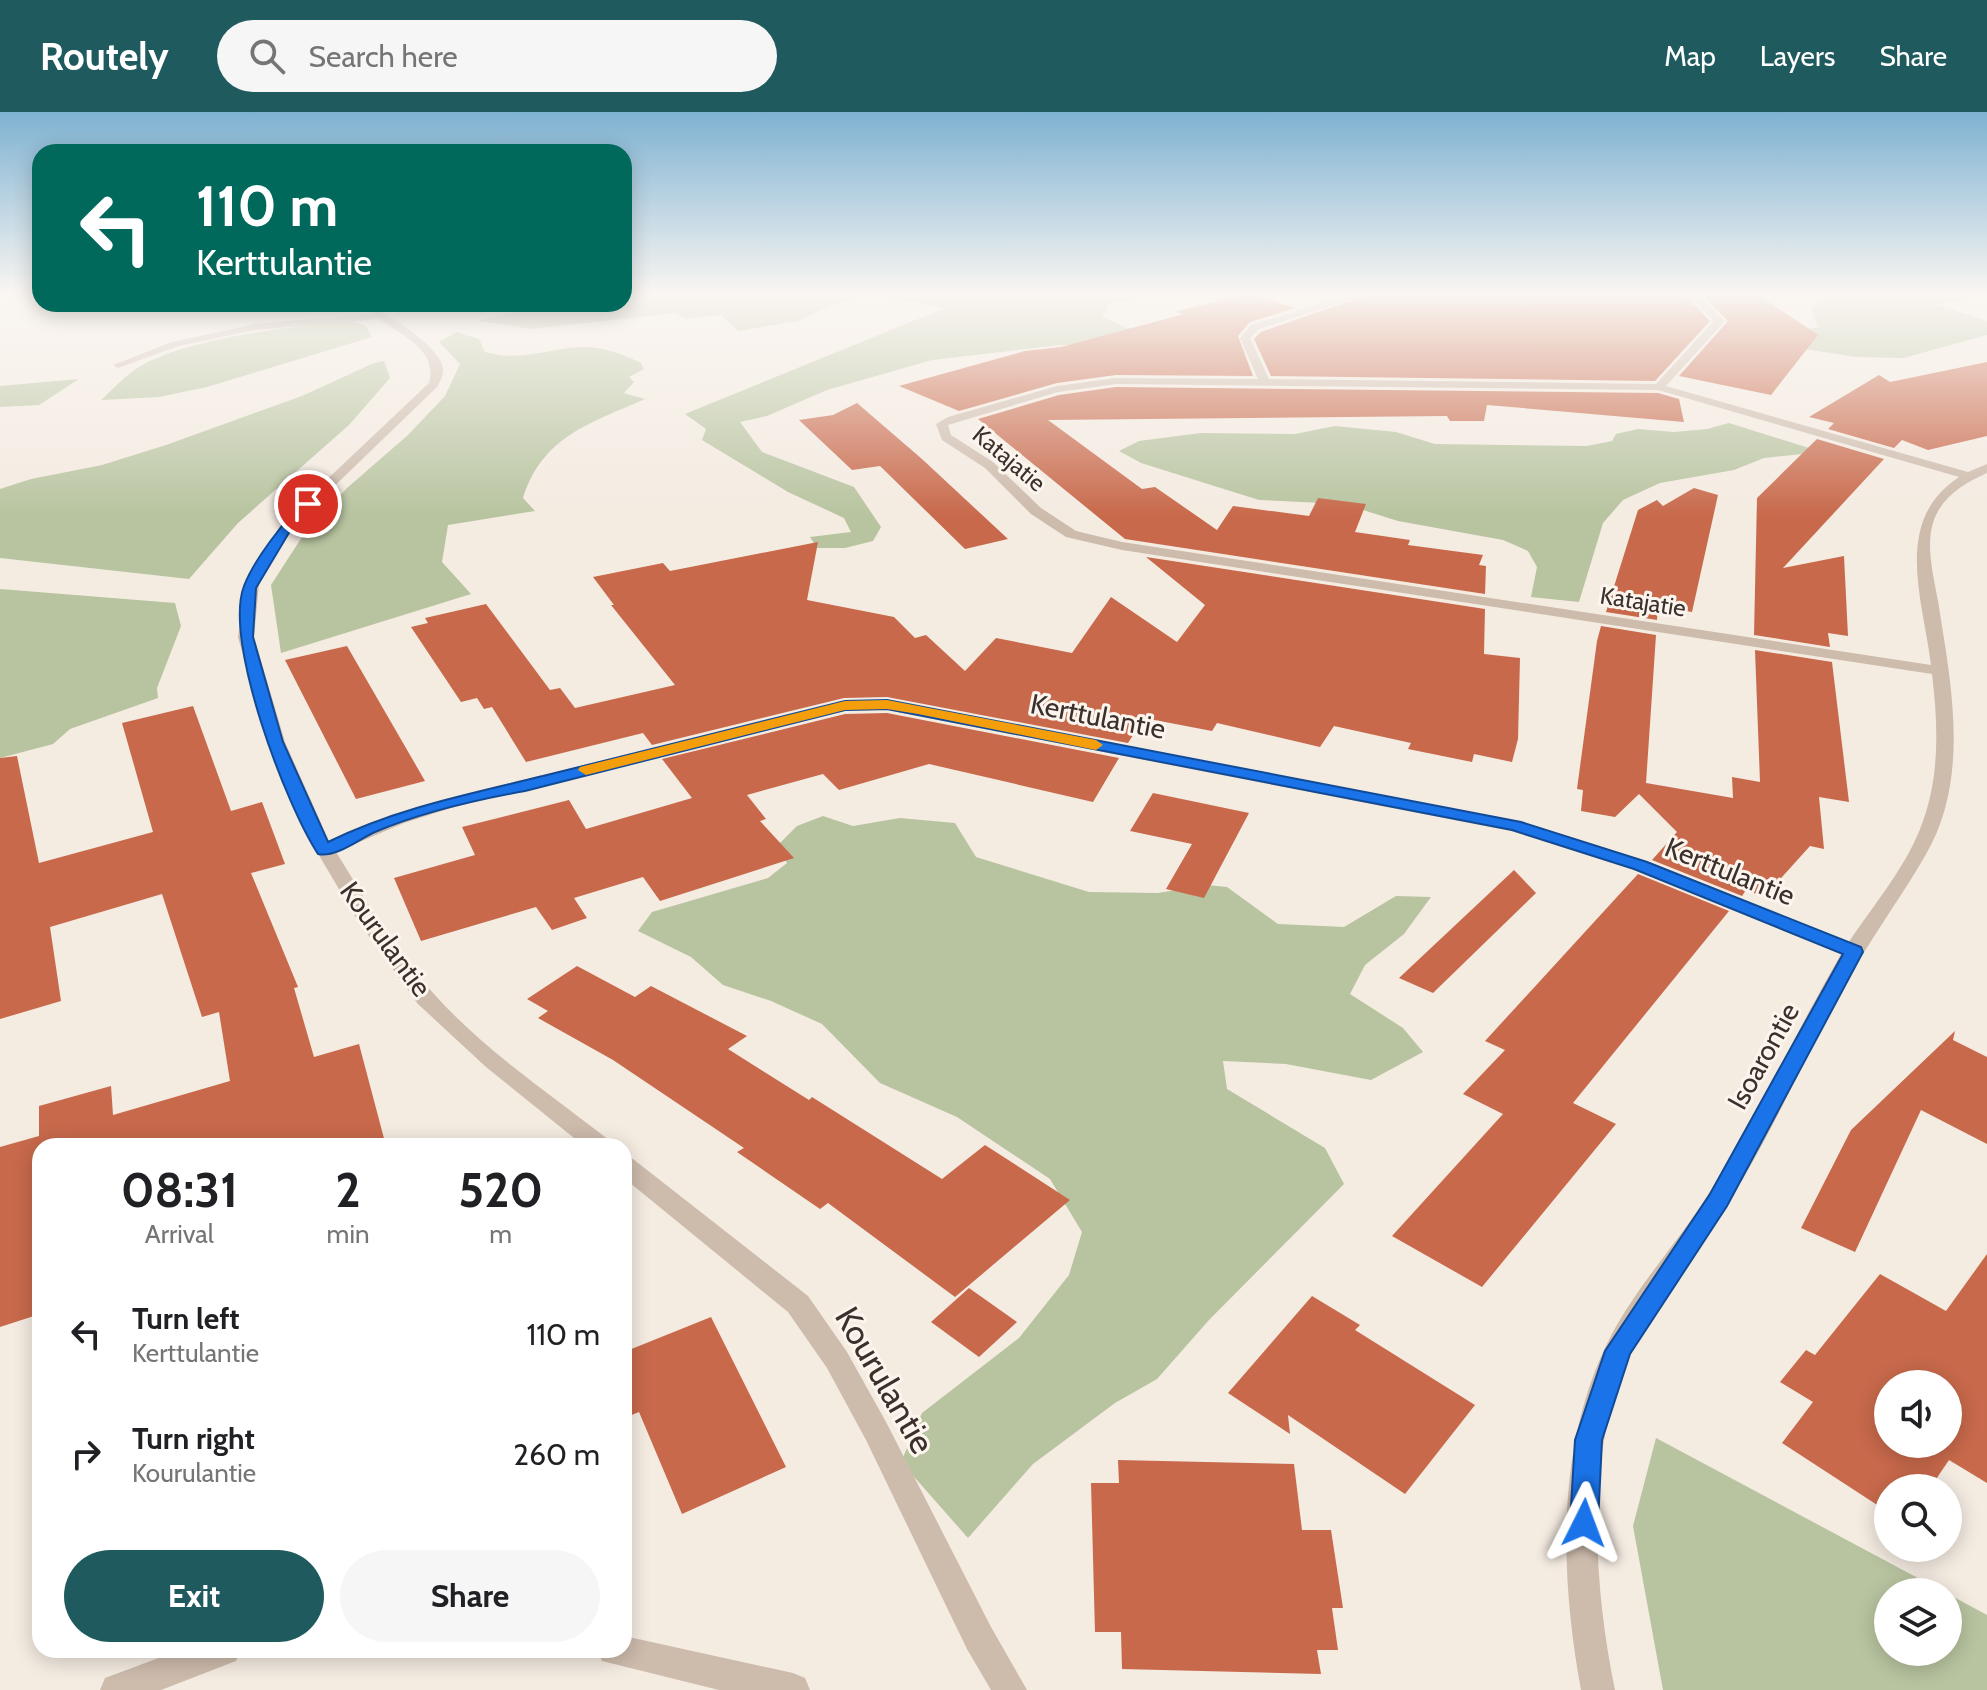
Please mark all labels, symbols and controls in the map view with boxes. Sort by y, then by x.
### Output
search box [217,20,777,92]
text: Routely [40,33,169,80]
icon: search [245,34,289,78]
text: Search here [309,38,458,75]
text: Map [1664,39,1716,73]
text: Layers [1760,39,1835,73]
text: Share [1879,39,1947,73]
text: 110 m [196,172,338,240]
icon: left [64,176,168,280]
text: Kerttulantie [196,240,372,284]
street label: Katajatie [967,420,1052,497]
pin [274,470,342,538]
icon: arrive [286,482,330,526]
street label: Katajatie [1598,580,1688,623]
street label: Kerttulantie [1028,686,1168,746]
street label: Kerttulantie [1660,830,1800,912]
street label: Kourulantie [333,875,439,1003]
street label: Isoarontie [1720,997,1806,1115]
text: 08:31 [121,1161,238,1219]
text: 2 [335,1161,361,1219]
text: 520 [458,1161,543,1219]
text: Arrival [145,1218,214,1250]
text: min [327,1218,369,1250]
text: m [489,1218,512,1250]
street label: Kourulantie [826,1299,944,1461]
text: Turn left [132,1300,240,1337]
icon: left [64,1312,108,1356]
text: 110 m [526,1316,600,1353]
text: Kerttulantie [132,1337,259,1369]
map controls [1874,1370,1962,1666]
button: sound [1874,1370,1962,1458]
text: Turn right [132,1420,255,1457]
icon: right [64,1432,108,1476]
text: 260 m [513,1436,600,1473]
text: Kourulantie [132,1457,256,1489]
button: search [1874,1474,1962,1562]
position arrow [1542,1481,1626,1565]
button: Exit [64,1550,324,1642]
button: Share [340,1550,600,1642]
button: layers [1874,1578,1962,1666]

